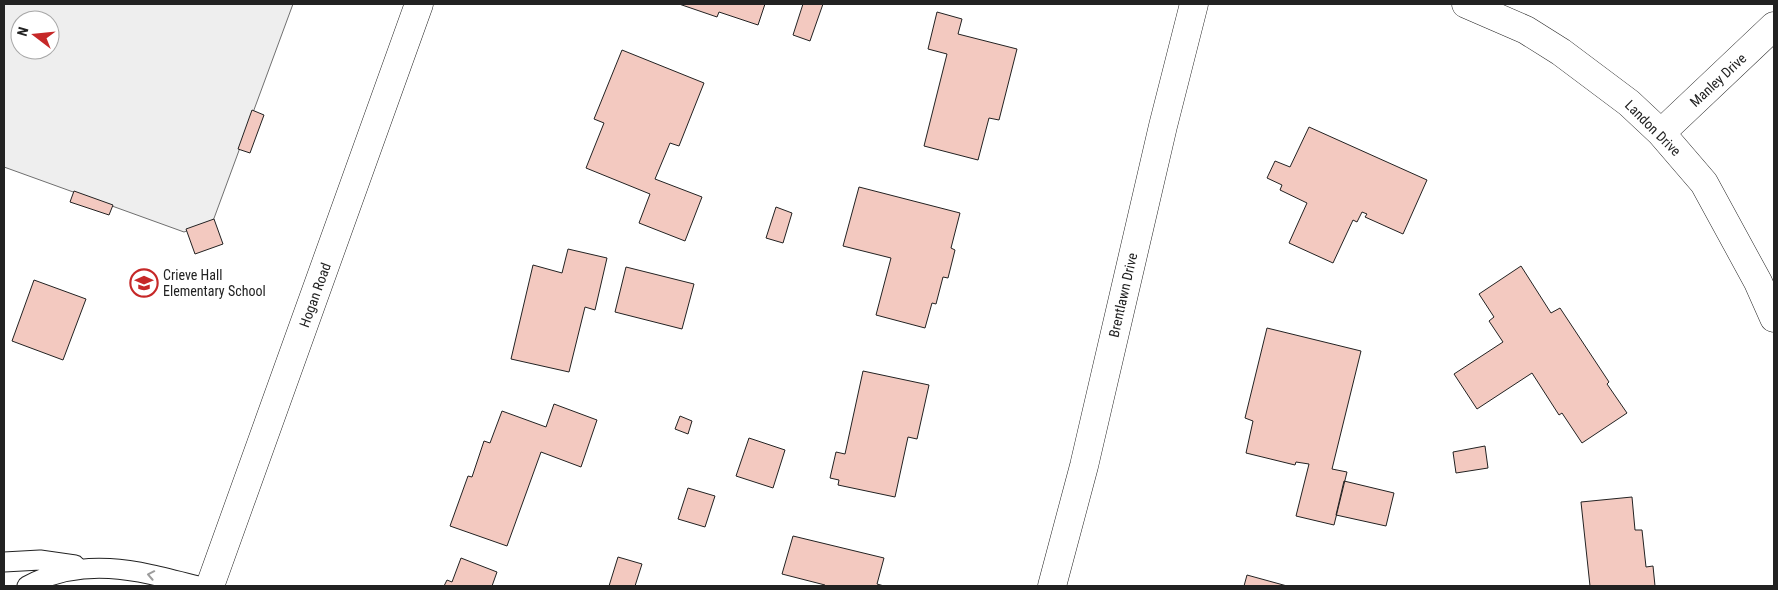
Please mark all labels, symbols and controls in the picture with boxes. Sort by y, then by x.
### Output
north arrow [10,10,60,60]
text: N [14,25,31,38]
street label: Manley Drive [1687,50,1750,110]
street label: Landon Drive [1622,97,1684,159]
street label: Brentlawn Drive [1106,251,1141,339]
street label: Hogan Road [296,261,334,329]
place label: Crieve Hall Elementary School [163,267,266,299]
school or university icon: Crieve Hall Elementary School [129,268,159,298]
one-way arrow [147,570,156,580]

